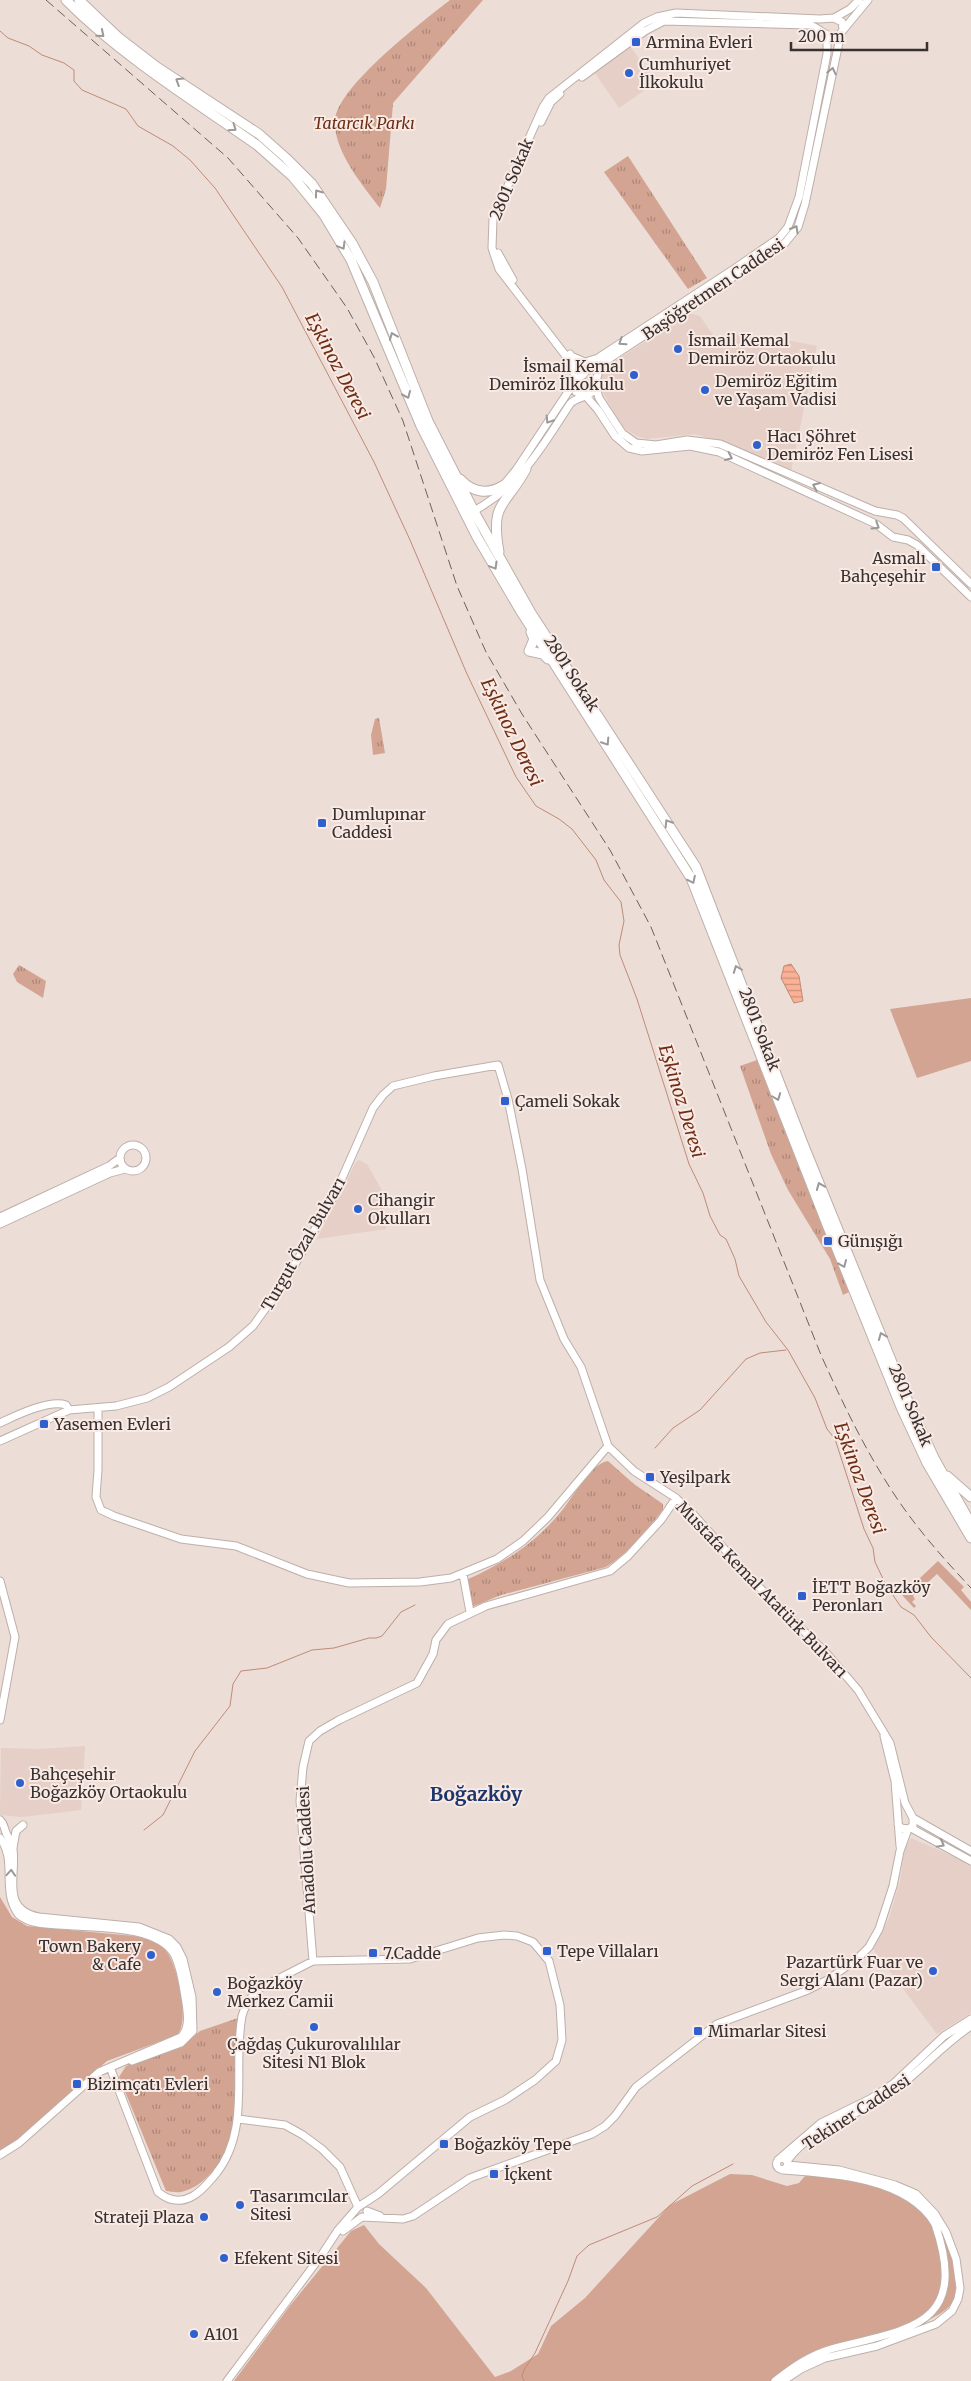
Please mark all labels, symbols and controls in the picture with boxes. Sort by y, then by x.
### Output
scale bar [791,20,927,52]
text: 200 m [798,27,845,46]
one-way arrow [95,28,104,36]
place label: Armina Evleri [645,32,753,52]
marker: Armina Evleri [630,36,642,48]
place label: Cumhuriyet İlkokulu [639,54,732,92]
marker: Cumhuriyet İlkokulu [623,67,635,79]
one-way arrow [826,67,837,76]
one-way arrow [175,77,184,87]
park label: Tatarcık Parkı [313,113,415,133]
one-way arrow [227,122,237,131]
street label: 2801 Sokak [485,134,538,223]
one-way arrow [316,190,324,199]
one-way arrow [789,225,799,234]
street label: Başöğretmen Caddesi [638,234,788,344]
one-way arrow [336,240,346,249]
water label: Eşkinoz Deresi [300,309,376,423]
place label: İsmail Kemal Demiröz Ortaokulu [688,330,836,368]
one-way arrow [389,333,399,341]
one-way arrow [619,335,628,345]
marker: İsmail Kemal Demiröz Ortaokulu [672,343,684,355]
place label: İsmail Kemal Demiröz İlkokulu [489,356,624,394]
marker: İsmail Kemal Demiröz İlkokulu [628,369,640,381]
place label: Demiröz Eğitim ve Yaşam Vadisi [714,371,838,409]
marker: Demiröz Eğitim ve Yaşam Vadisi [699,384,711,396]
one-way arrow [400,390,411,399]
one-way arrow [545,415,555,424]
place label: Hacı Şöhret Demiröz Fen Lisesi [767,426,913,464]
marker: Hacı Şöhret Demiröz Fen Lisesi [751,439,763,451]
one-way arrow [724,450,733,461]
one-way arrow [812,481,821,492]
one-way arrow [870,519,879,529]
place label: Asmalı Bahçeşehir [840,548,926,586]
one-way arrow [488,561,498,570]
marker: Asmalı Bahçeşehir [930,561,942,573]
street label: 2801 Sokak [540,631,605,716]
water label: Eşkinoz Deresi [476,674,548,790]
one-way arrow [600,737,610,746]
place label: Dumlupınar Caddesi [332,804,426,842]
marker: Dumlupınar Caddesi [316,817,328,829]
one-way arrow [664,819,674,828]
one-way arrow [686,875,696,884]
one-way arrow [733,965,743,974]
street label: 2801 Sokak [735,985,785,1074]
water label: Eşkinoz Deresi [654,1041,710,1161]
place label: Çameli Sokak [515,1091,621,1111]
one-way arrow [771,1092,781,1101]
marker: Çameli Sokak [499,1095,511,1107]
street label: Turgut Özal Bulvarı [257,1174,349,1314]
one-way arrow [816,1182,827,1191]
place label: Cihangir Okulları [368,1190,435,1228]
marker: Cihangir Okulları [352,1203,364,1215]
place label: Günışığı [838,1231,903,1251]
marker: Günışığı [822,1235,834,1247]
one-way arrow [837,1259,847,1268]
one-way arrow [877,1332,888,1341]
street label: 2801 Sokak [885,1361,938,1450]
place label: Yasemen Evleri [53,1414,171,1434]
marker: Yasemen Evleri [38,1418,50,1430]
water label: Eşkinoz Deresi [829,1419,891,1537]
place label: Yeşilpark [659,1467,731,1487]
marker: Yeşilpark [644,1471,656,1483]
street label: Mustafa Kemal Atatürk Bulvarı [672,1497,852,1681]
place label: İETT Boğazköy Peronları [812,1577,931,1615]
marker: İETT Boğazköy Peronları [796,1590,808,1602]
place label: Bahçeşehir Boğazköy Ortaokulu [30,1764,187,1802]
marker: Bahçeşehir Boğazköy Ortaokulu [14,1777,26,1789]
district label: Boğazköy [430,1782,523,1806]
street label: Anadolu Caddesi [293,1785,319,1916]
one-way arrow [936,1838,945,1848]
one-way arrow [5,1869,16,1877]
place label: Town Bakery & Cafe [38,1936,142,1974]
place label: Tepe Villaları [557,1941,659,1961]
place label: 7.Cadde [383,1943,441,1963]
marker: Tepe Villaları [541,1945,553,1957]
marker: 7.Cadde [367,1947,379,1959]
marker: Town Bakery & Cafe [145,1949,157,1961]
place label: Pazartürk Fuar ve Sergi Alanı (Pazar) [780,1952,923,1990]
marker: Pazartürk Fuar ve Sergi Alanı (Pazar) [927,1965,939,1977]
place label: Boğazköy Merkez Camii [227,1973,334,2011]
marker: Boğazköy Merkez Camii [211,1986,223,1998]
marker: Çağdaş Çukurovalılılar Sitesi N1 Blok [308,2021,320,2033]
place label: Mimarlar Sitesi [708,2021,826,2041]
marker: Mimarlar Sitesi [692,2025,704,2037]
place label: Çağdaş Çukurovalılılar Sitesi N1 Blok [227,2034,401,2072]
street label: Tekiner Caddesi [798,2070,914,2154]
place label: Bizimçatı Evleri [87,2074,209,2094]
marker: Bizimçatı Evleri [71,2078,83,2090]
place label: Boğazköy Tepe [454,2134,571,2154]
marker: Boğazköy Tepe [438,2138,450,2150]
place label: İçkent [504,2164,553,2184]
marker: İçkent [488,2168,500,2180]
place label: Tasarımcılar Sitesi [250,2186,348,2224]
marker: Tasarımcılar Sitesi [234,2199,246,2211]
place label: Strateji Plaza [94,2207,194,2227]
marker: Strateji Plaza [198,2211,210,2223]
place label: Efekent Sitesi [234,2248,338,2268]
marker: Efekent Sitesi [218,2252,230,2264]
place label: A101 [203,2324,239,2344]
marker: A101 [188,2328,200,2340]

